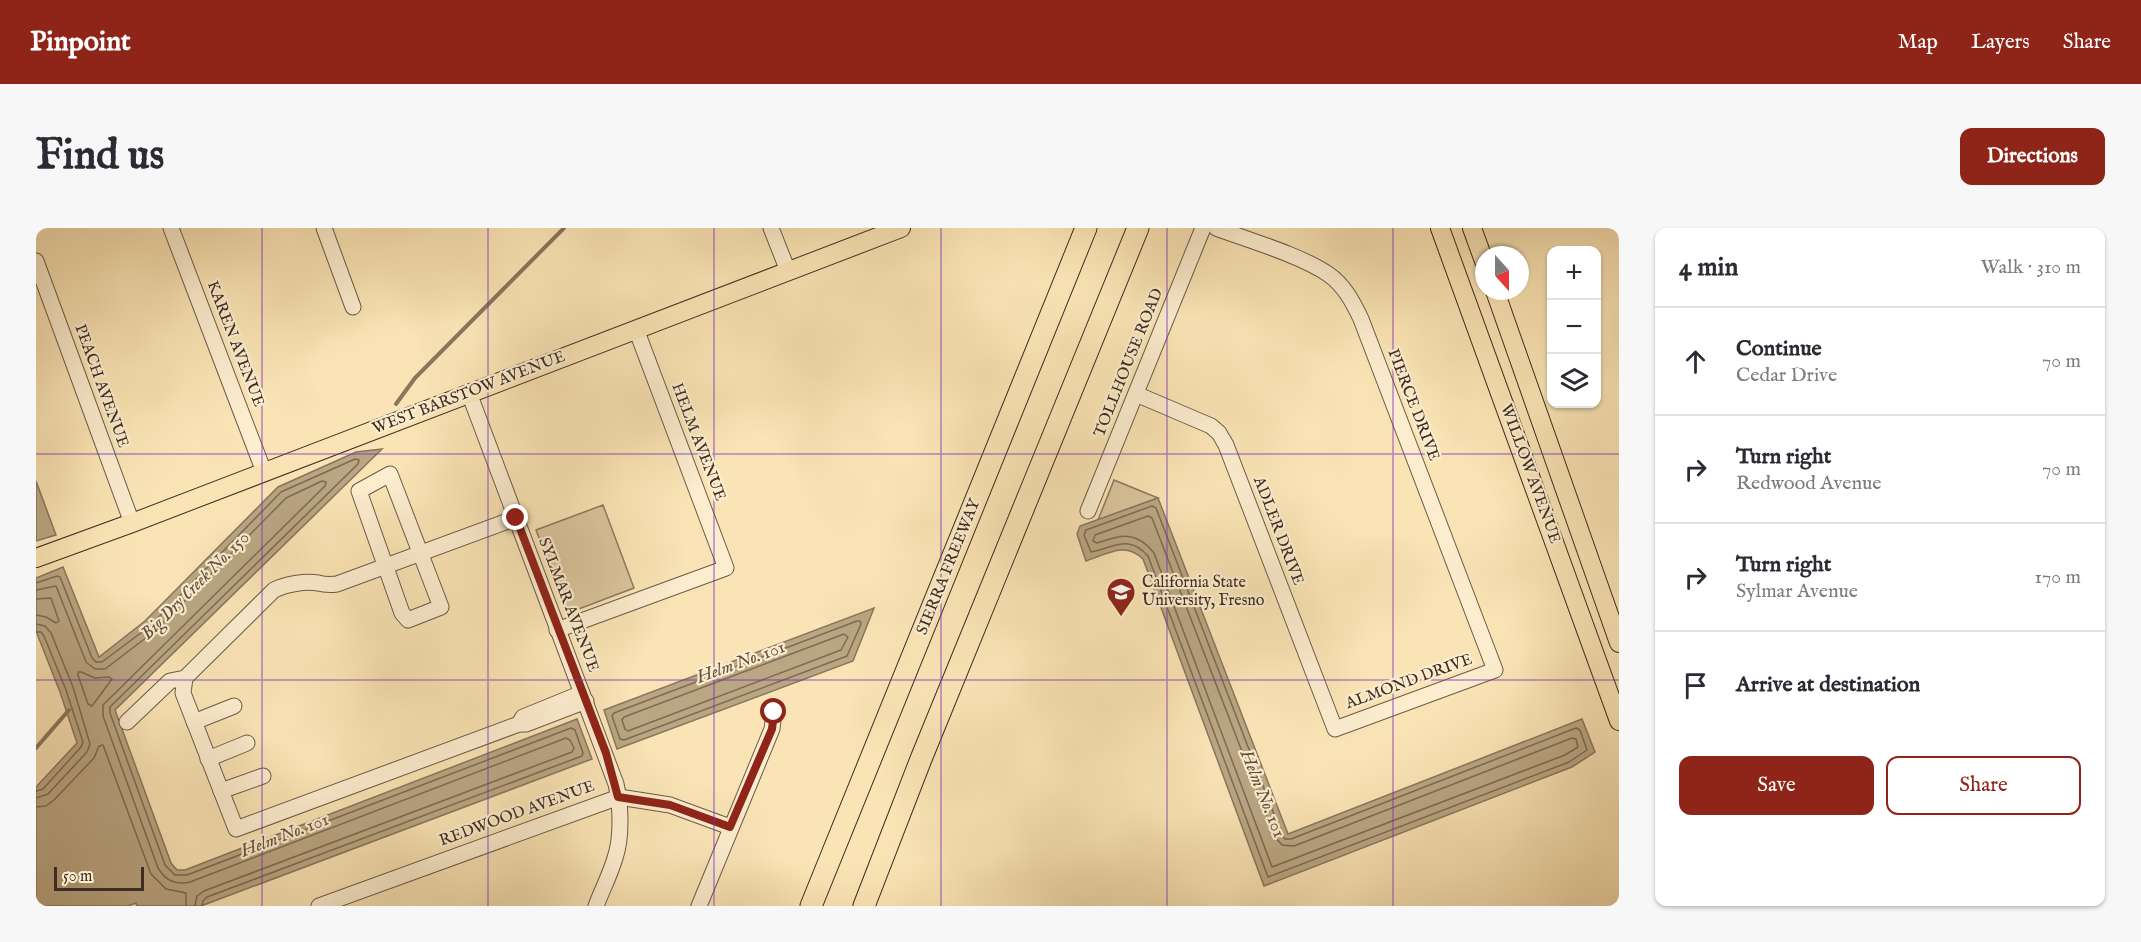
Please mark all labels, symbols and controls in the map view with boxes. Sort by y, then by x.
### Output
text: Pinpoint [30,25,131,60]
text: Map [1898,29,1938,56]
text: Layers [1971,29,2030,56]
text: Share [2063,29,2111,56]
button: Directions [1960,128,2105,185]
text: Find us [36,130,164,183]
north arrow [1475,246,1529,300]
map controls [1547,246,1601,408]
button: + [1547,246,1601,300]
text: 4 min [1679,251,1738,284]
text: Walk · 310 m [1981,255,2081,280]
street label: KAREN AVENUE [202,278,268,410]
street label: TOLLHOUSE ROAD [1090,286,1168,440]
button: − [1547,300,1601,354]
street label: PEACH AVENUE [69,322,133,450]
text: Continue [1736,335,1822,363]
icon: ahead [1679,345,1712,378]
street label: PIERCE DRIVE [1382,346,1444,464]
street label: WEST BARSTOW AVENUE [370,347,568,439]
text: 70 m [2042,349,2081,374]
button: layers [1547,354,1601,408]
text: Cedar Drive [1736,363,1837,388]
street label: HELM AVENUE [666,380,730,504]
street label: WILLOW AVENUE [1495,402,1565,546]
text: Turn right [1736,443,1831,471]
icon: right [1679,453,1712,486]
text: 70 m [2042,457,2081,482]
text: Redwood Avenue [1736,471,1881,496]
street label: ADLER DRIVE [1248,473,1308,588]
street label: SIERRA FREEWAY [913,495,986,638]
route end [502,504,528,530]
water label: Big Dry Creek No. 150 [137,527,255,645]
street label: SYLMAR AVENUE [533,535,603,675]
text: Turn right [1736,551,1831,579]
icon: right [1679,561,1712,594]
text: 170 m [2035,565,2081,590]
place label: California State University, Fresno [1142,573,1265,611]
school or university icon: California State University, Fresno [1105,576,1137,618]
text: Sylmar Avenue [1736,579,1858,604]
water label: Helm No. 101 [693,636,788,690]
street label: ALMOND DRIVE [1342,650,1475,715]
icon: arrive [1679,669,1712,702]
text: Arrive at destination [1736,671,1920,699]
route start [760,698,786,724]
water label: Helm No. 101 [1234,746,1290,841]
button: Save [1679,756,1874,815]
button: Share [1886,756,2081,815]
street label: REDWOOD AVENUE [437,777,597,851]
water label: Helm No. 101 [237,809,332,864]
scale bar [54,864,144,892]
text: 50 m [63,867,92,887]

